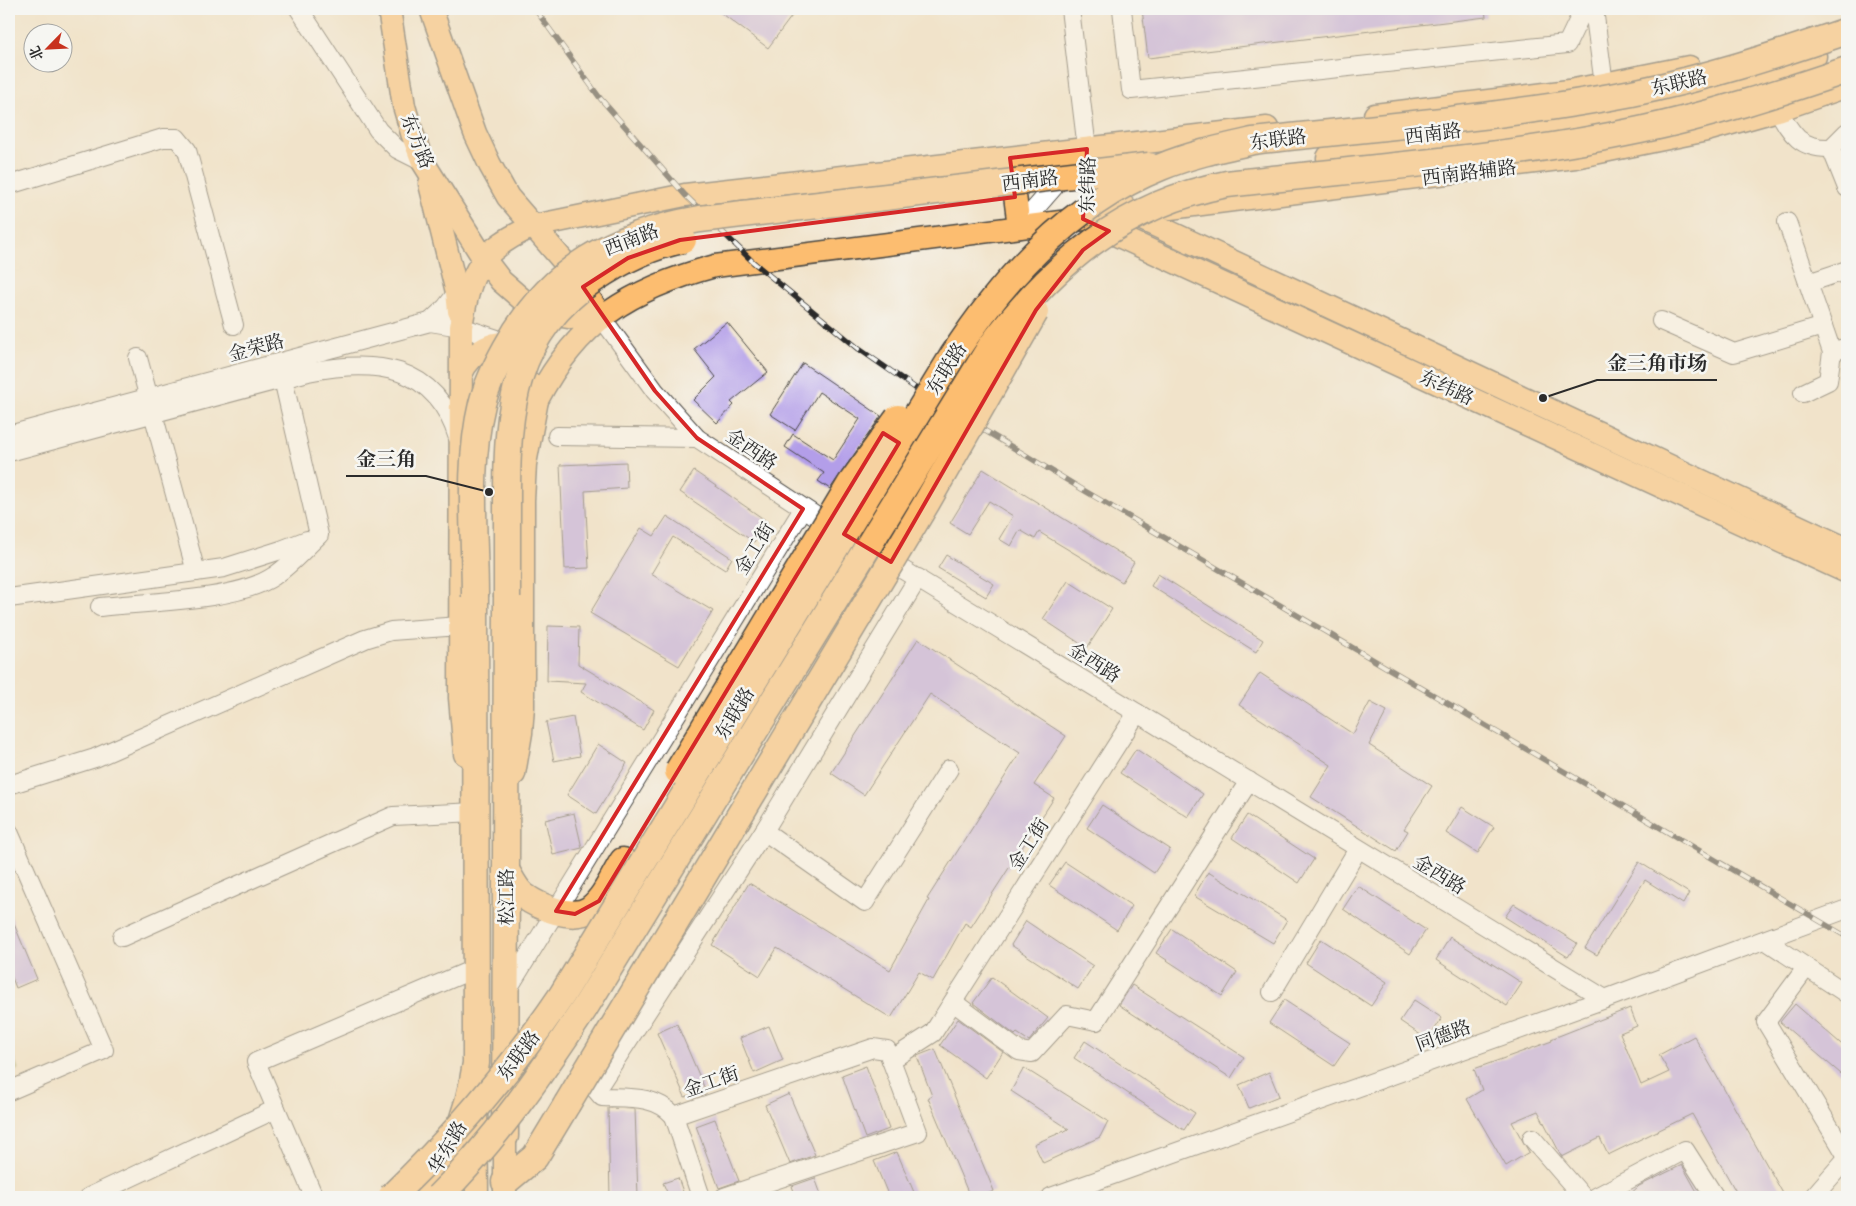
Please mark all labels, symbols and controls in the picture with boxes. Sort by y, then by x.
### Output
north arrow [22,22,72,72]
text: 北 [25,43,48,63]
street label: 东联路 [1649,64,1710,102]
street label: 东方路 [394,110,440,173]
street label: 西南路 [1403,118,1463,150]
street label: 东联路 [1248,124,1308,156]
street label: 西南路辅路 [1420,154,1518,192]
street label: 东纬路 [1075,156,1101,214]
street label: 西南路 [1000,165,1060,197]
street label: 西南路 [600,218,663,262]
street label: 金荣路 [225,328,287,368]
street label: 东联路 [921,337,973,400]
callout: 金三角市场 [1597,345,1717,380]
text: 金三角市场 [1607,350,1707,377]
street label: 东纬路 [1415,364,1478,412]
street label: 金西路 [721,423,782,477]
callout: 金三角 [346,441,426,476]
text: 金三角 [356,446,416,473]
street label: 金工街 [729,517,781,580]
street label: 金西路 [1063,637,1126,689]
street label: 东联路 [709,682,761,745]
street label: 金工街 [1002,814,1055,876]
street label: 金西路 [1408,849,1471,901]
street label: 松江路 [494,868,520,926]
street label: 同德路 [1412,1014,1475,1058]
street label: 东联路 [491,1025,546,1086]
street label: 金工街 [680,1060,743,1104]
street label: 华东路 [422,1116,473,1179]

